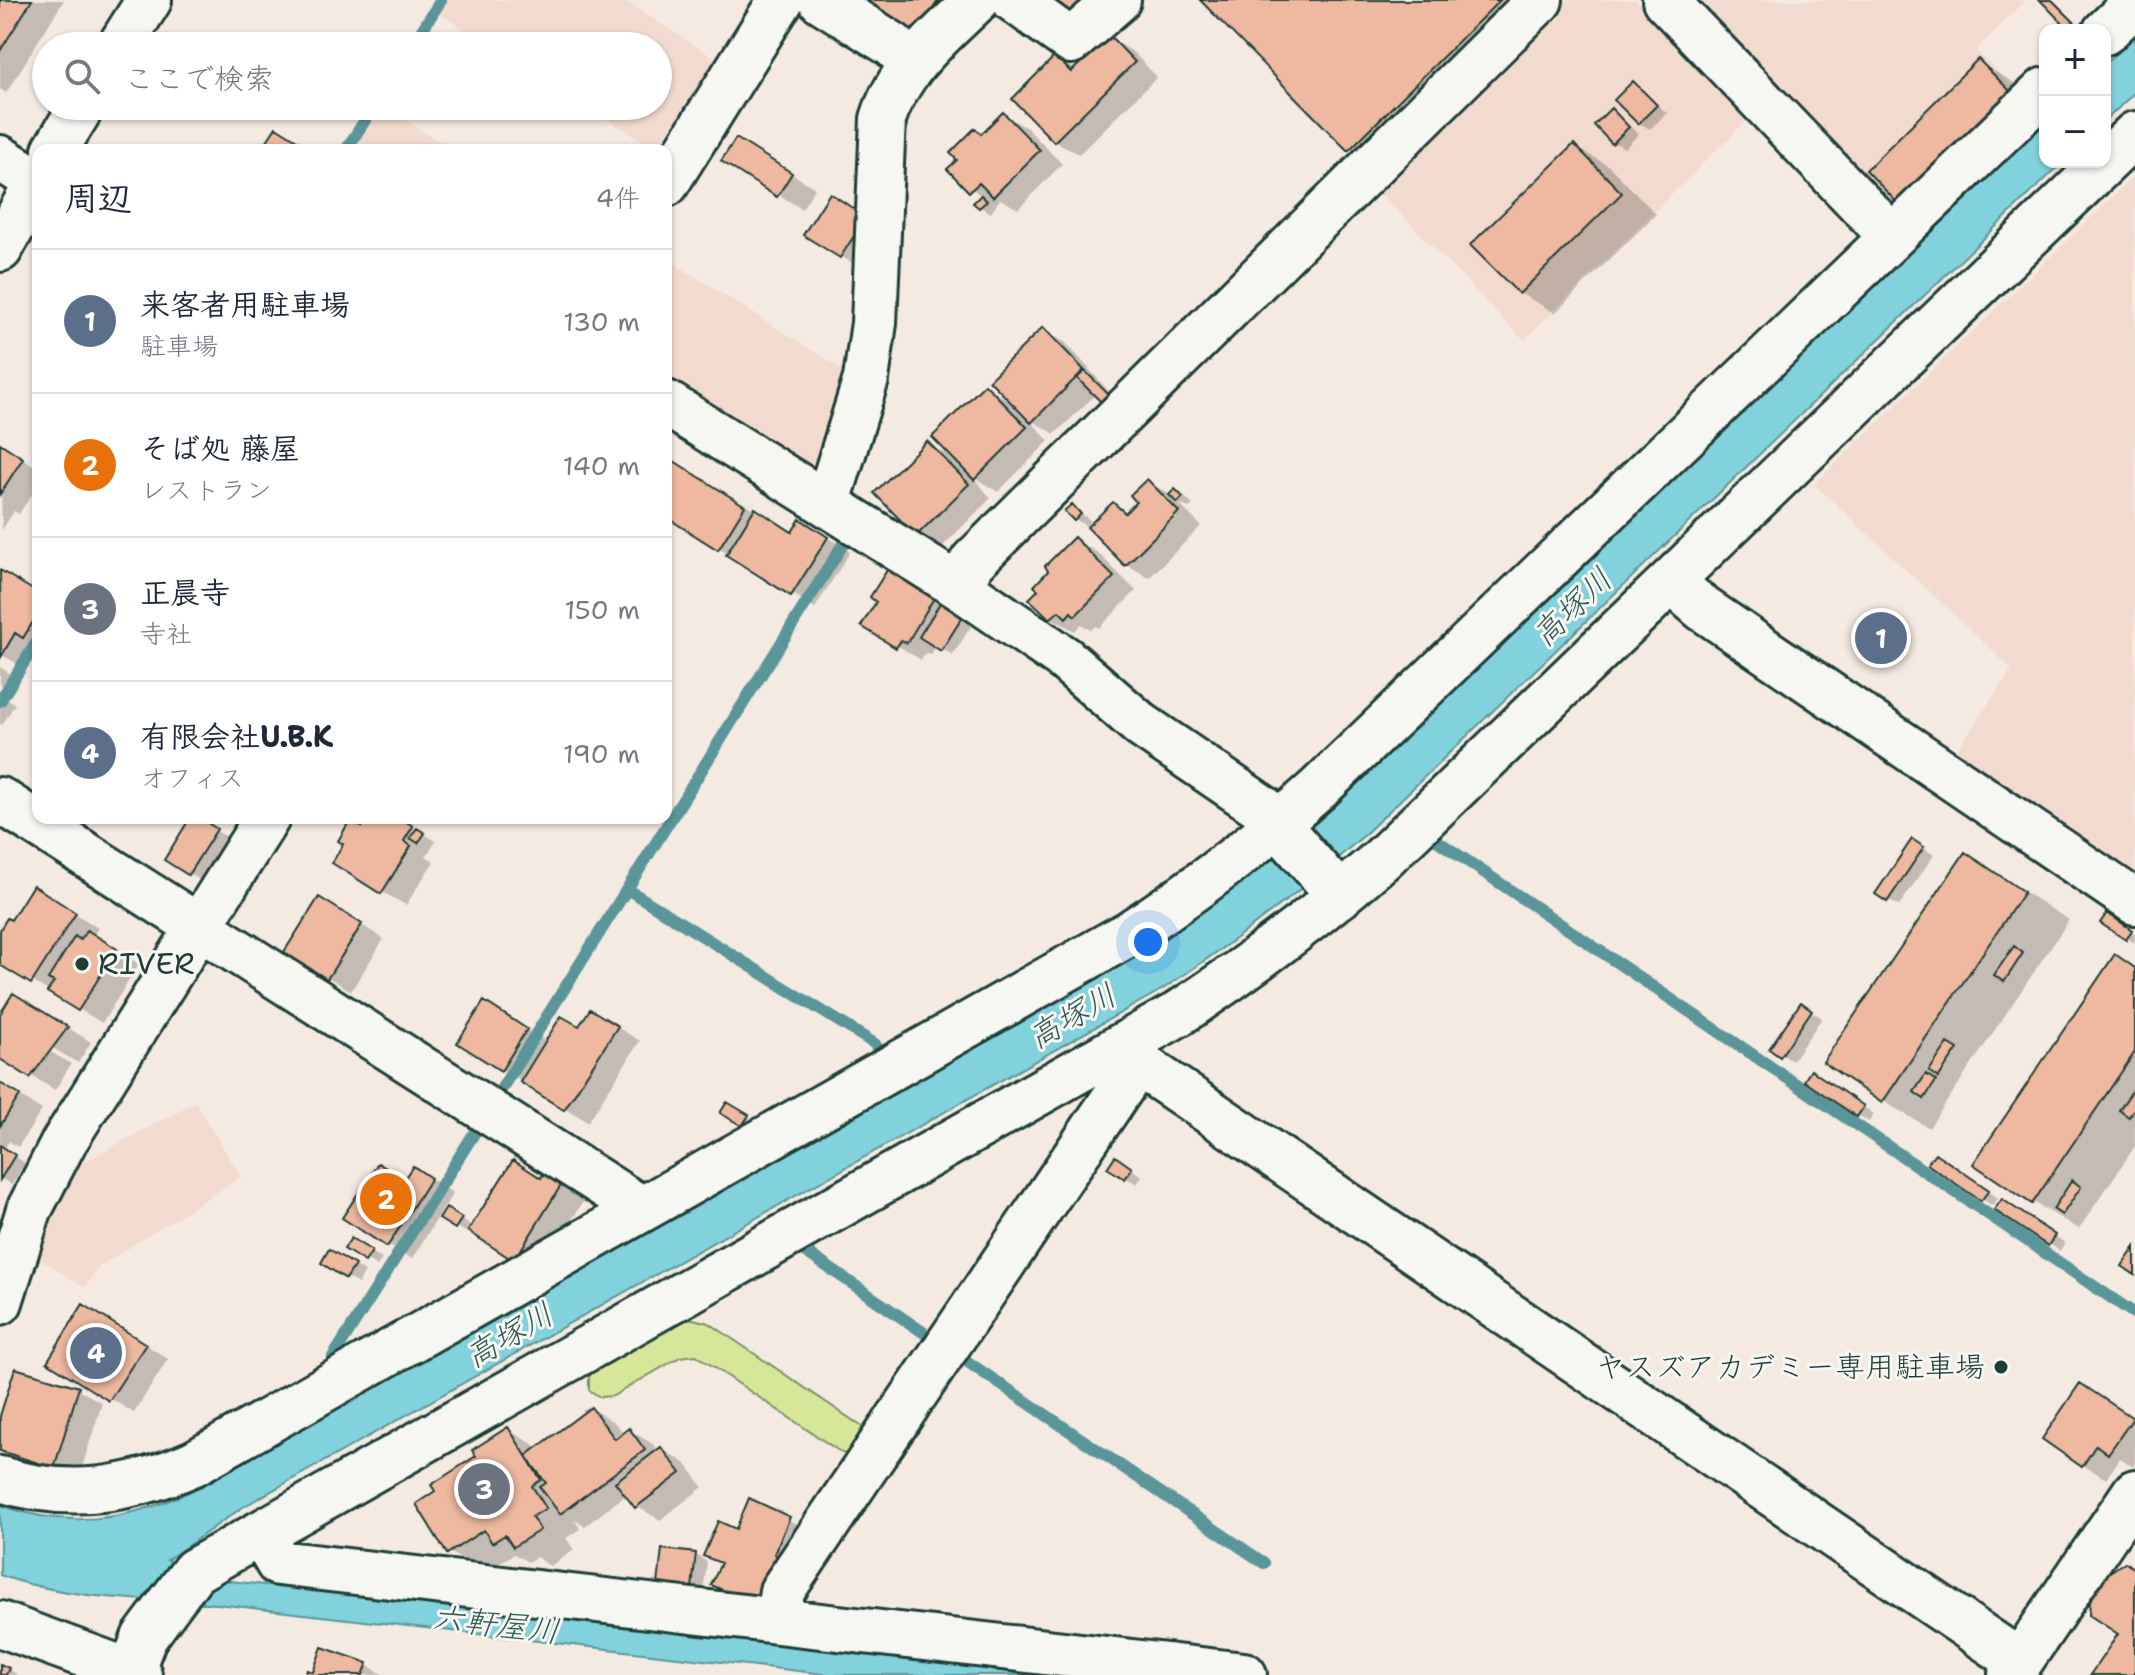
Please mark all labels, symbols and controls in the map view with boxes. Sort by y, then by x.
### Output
map controls [2039,24,2111,168]
button: + [2039,24,2111,96]
search box [32,32,672,120]
icon: search [60,54,104,98]
text: ここで検索 [124,58,274,99]
button: − [2039,96,2111,168]
text: 周辺 [64,175,132,221]
text: 4件 [596,180,640,215]
text: 来客者用駐車場 [140,284,350,325]
text: 1 [84,304,96,339]
text: 130 m [563,304,640,339]
text: 駐車場 [140,328,218,363]
text: そば処 藤屋 [140,428,300,469]
text: 2 [81,448,99,483]
text: 140 m [563,448,640,483]
text: レストラン [140,472,272,507]
water label: 高塚川 [1522,558,1621,655]
text: 正晨寺 [140,572,230,613]
text: 3 [81,592,99,627]
text: 150 m [564,592,640,627]
pin: 1 [1855,608,1907,668]
text: 寺社 [140,616,192,651]
text: 有限会社U.B.K [140,716,333,757]
text: 4 [81,736,99,771]
text: 190 m [563,736,640,771]
text: オフィス [140,760,244,795]
your location [1128,922,1168,962]
place label: RIVER [98,943,195,984]
marker: RIVER [73,955,91,973]
water label: 高塚川 [1019,973,1124,1058]
pin: 2 [360,1169,412,1229]
water label: 高塚川 [456,1292,561,1377]
pin: 4 [70,1323,122,1383]
place label: ヤスズアカデミー専用駐車場 [1596,1346,1985,1387]
marker: ヤスズアカデミー専用駐車場 [1992,1358,2010,1376]
pin: 3 [458,1459,510,1519]
water label: 六軒屋川 [430,1594,562,1653]

